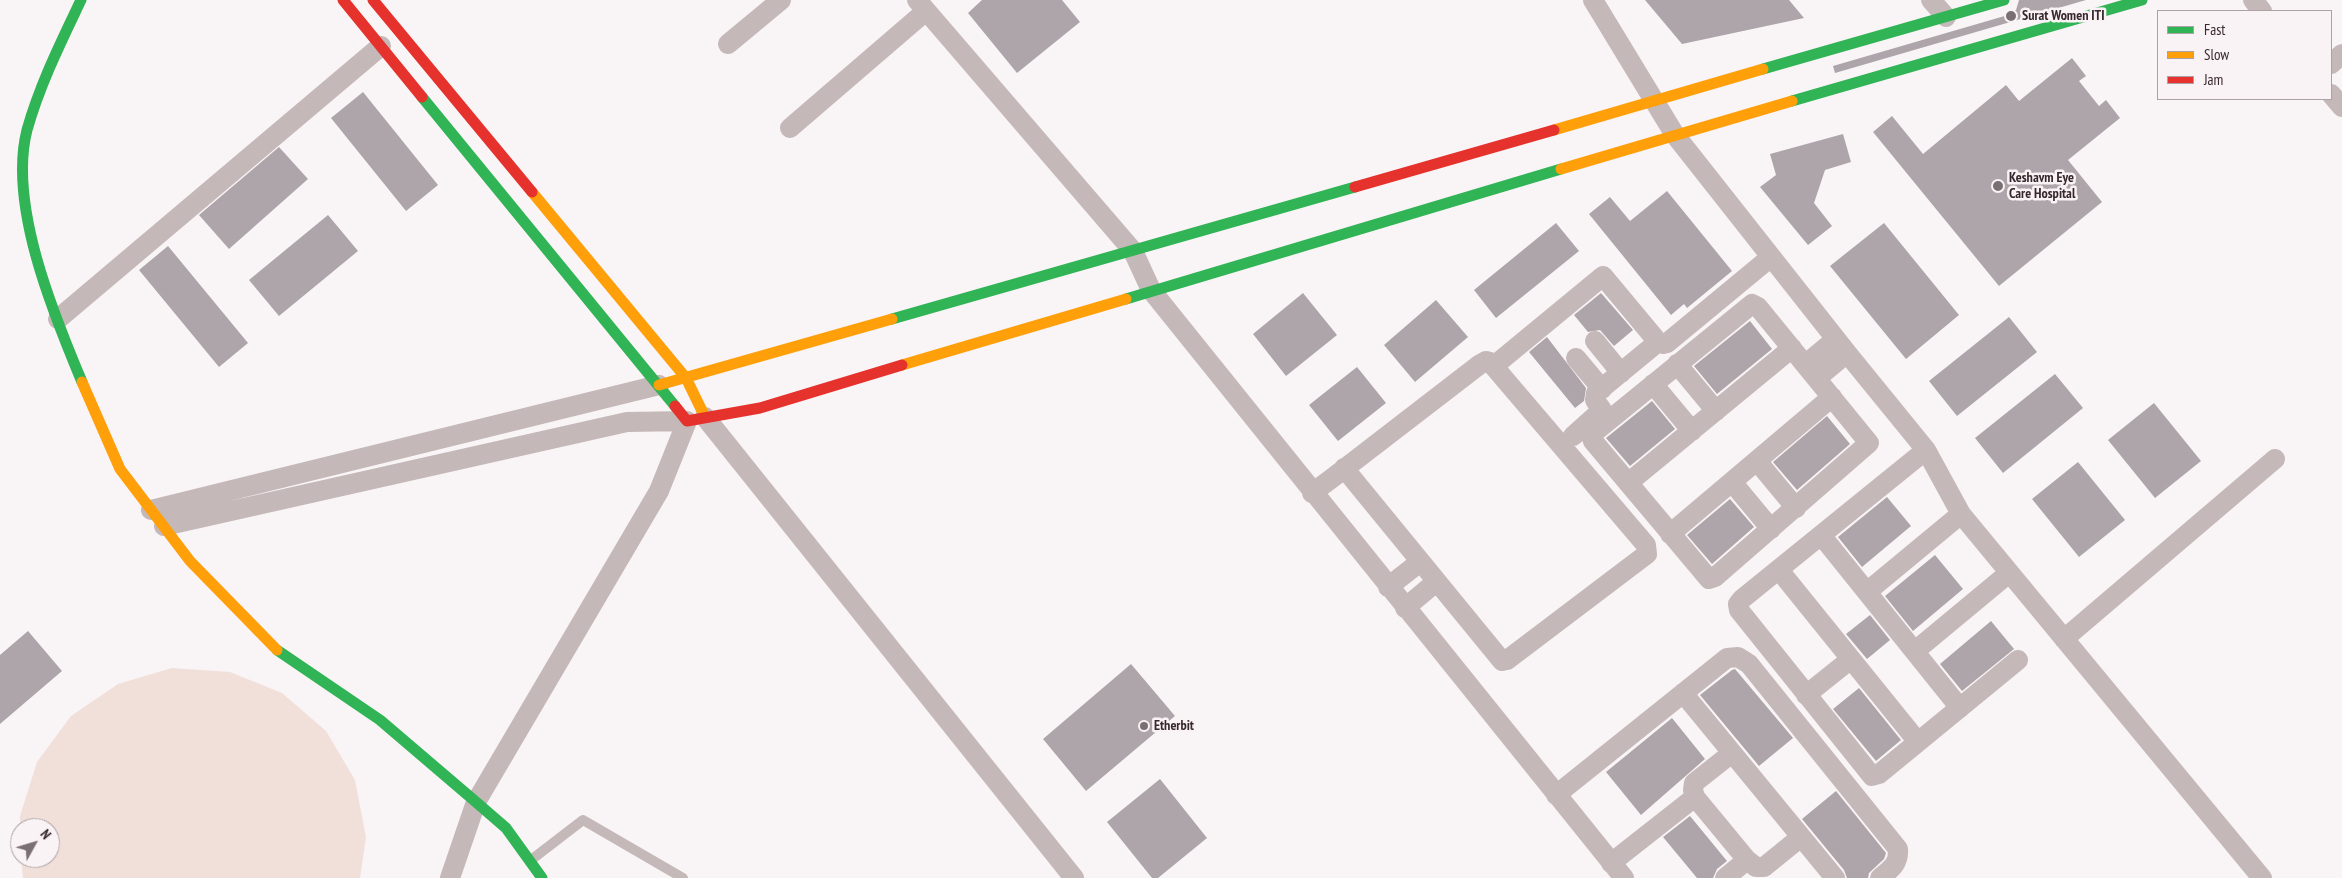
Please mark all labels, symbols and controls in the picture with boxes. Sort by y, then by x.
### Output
place label: Surat Women ITI [2022,8,2105,24]
marker: Surat Women ITI [2004,9,2018,23]
legend [2157,10,2332,100]
text: Fast [2204,20,2225,39]
text: Slow [2204,45,2229,64]
text: Jam [2204,70,2223,89]
place label: Keshavm Eye Care Hospital [2009,170,2075,202]
marker: Keshavm Eye Care Hospital [1991,179,2005,193]
place label: Etherbit [1154,718,1194,734]
marker: Etherbit [1138,720,1150,732]
north arrow [10,818,60,868]
text: N [37,826,55,843]

